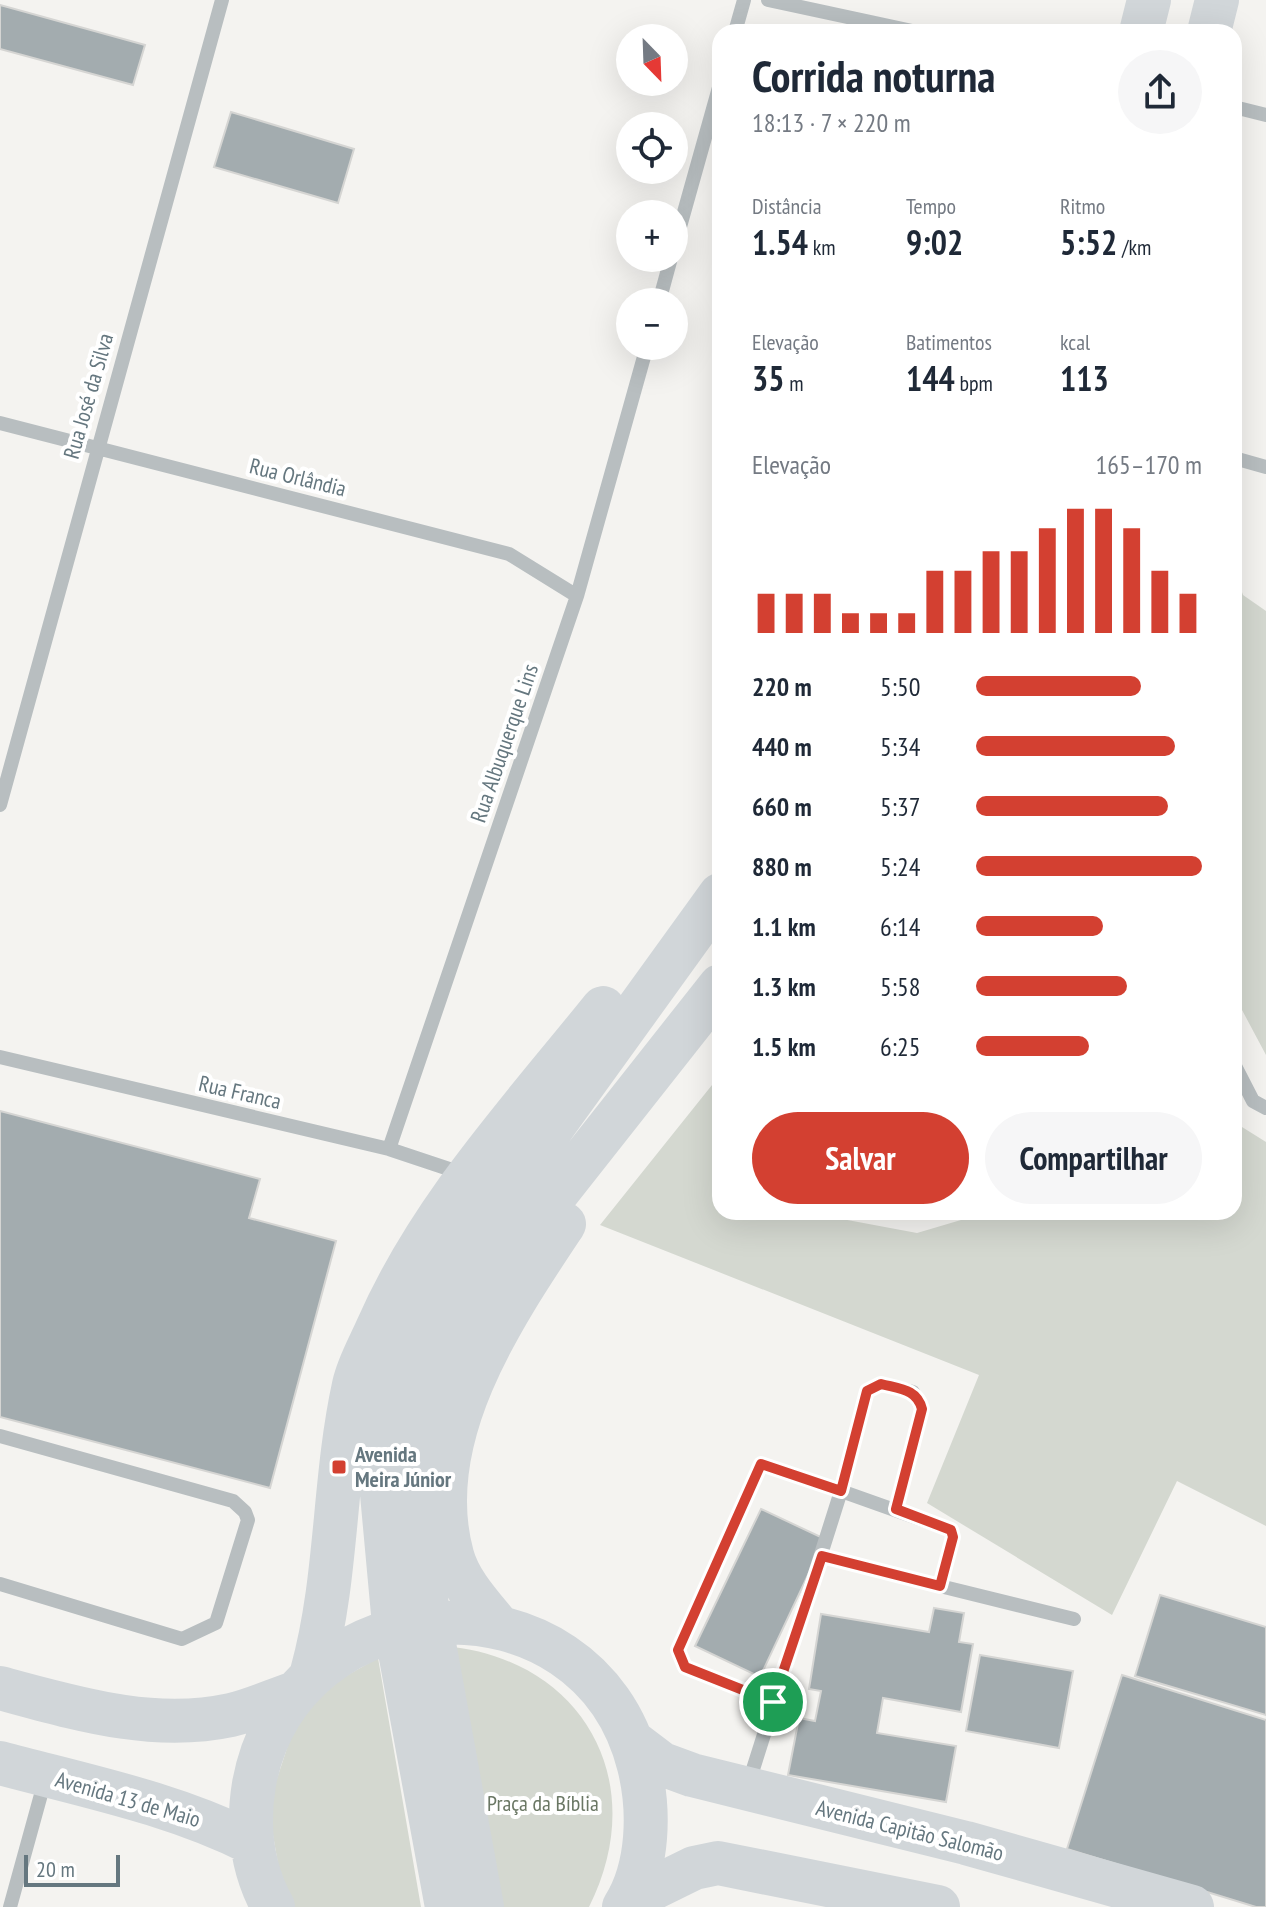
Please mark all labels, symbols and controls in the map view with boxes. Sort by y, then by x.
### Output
north arrow [616,24,688,96]
map controls [616,24,688,360]
text: Corrida noturna [752,47,995,104]
button: share [1118,50,1202,134]
text: 18:13 · 7 × 220 m [752,106,911,139]
button: locate [616,112,688,184]
text: Distância [752,192,822,220]
text: Tempo [906,192,956,220]
text: Ritmo [1060,192,1105,220]
button: + [616,200,688,272]
text: 1.54 [752,220,808,264]
text: 9:02 [906,220,963,264]
text: 5:52 [1060,220,1117,264]
text: km [808,233,836,261]
text: /km [1117,233,1151,261]
button: − [616,288,688,360]
text: Elevação [752,328,819,356]
text: Batimentos [906,328,992,356]
text: kcal [1060,328,1090,356]
street label: Rua José da Silva [57,330,119,462]
text: 35 [752,356,785,400]
text: 144 [906,356,955,400]
text: 113 [1060,356,1109,400]
text: m [785,369,804,397]
text: bpm [955,369,993,397]
text: Elevação [752,448,831,481]
text: 165–170 m [1096,448,1202,481]
street label: Rua Orlândia [247,452,349,502]
street label: Rua Albuquerque Lins [464,660,544,826]
text: 220 m [752,670,812,703]
text: 5:50 [880,670,920,703]
text: 440 m [752,730,812,763]
text: 5:34 [880,730,920,763]
text: 660 m [752,790,812,823]
text: 5:37 [880,790,920,823]
text: 880 m [752,850,812,883]
text: 5:24 [880,850,920,883]
text: 1.1 km [752,910,816,943]
text: 6:14 [880,910,920,943]
text: 1.3 km [752,970,816,1003]
text: 5:58 [880,970,920,1003]
text: 1.5 km [752,1030,816,1063]
text: 6:25 [880,1030,920,1063]
street label: Rua Franca [196,1069,284,1115]
button: Salvar [752,1112,969,1204]
button: Compartilhar [985,1112,1202,1204]
place label: Avenida Meira Júnior [354,1440,452,1493]
marker: Avenida Meira Júnior [330,1458,348,1476]
pin [739,1668,807,1736]
icon: arrive [751,1680,795,1724]
street label: Avenida 13 de Maio [52,1765,204,1833]
park label: Praça da Bíblia [487,1789,599,1817]
street label: Avenida Capitão Salomão [813,1793,1007,1867]
scale bar [24,1851,120,1887]
text: 20 m [36,1855,75,1883]

